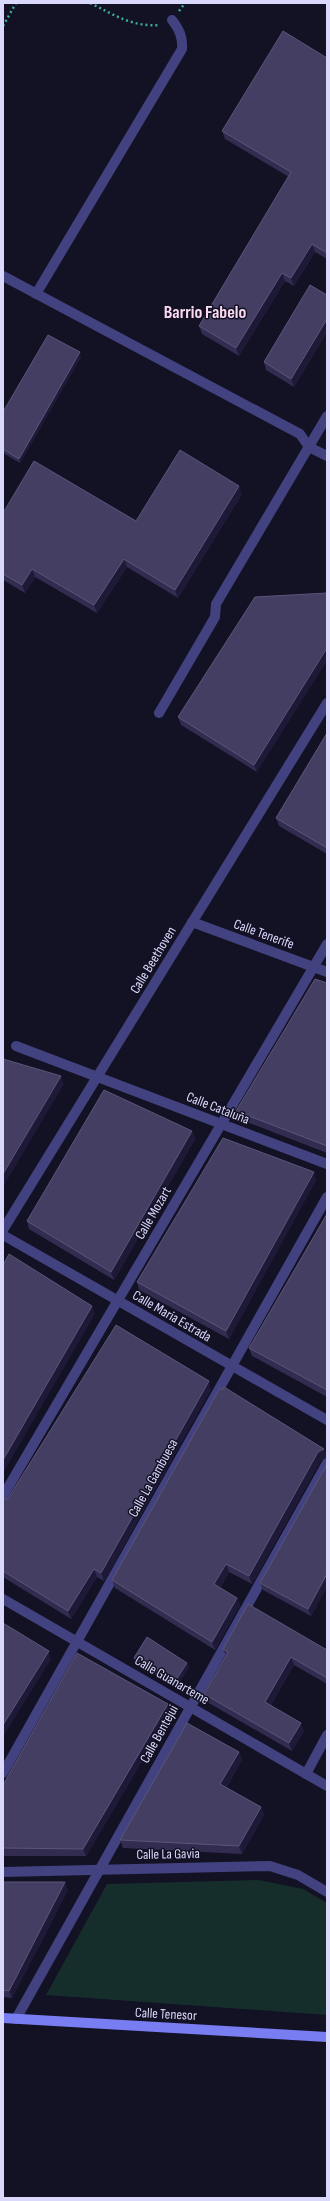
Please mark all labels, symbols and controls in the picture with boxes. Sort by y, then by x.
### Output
district label: Barrio Fabelo [164,302,246,323]
street label: Calle Tenerife [231,915,297,953]
street label: Calle Beethoven [126,923,180,997]
street label: Calle Cataluña [184,1088,252,1128]
street label: Calle Mozart [131,1184,175,1242]
street label: Calle Maria Estrada [129,1287,215,1345]
street label: Calle La Gambuesa [125,1436,181,1520]
street label: Calle Guanarteme [132,1652,212,1708]
street label: Calle Bentejui [136,1702,182,1766]
street label: Calle La Gavia [136,1845,200,1863]
street label: Calle Tenesor [135,2004,197,2024]

